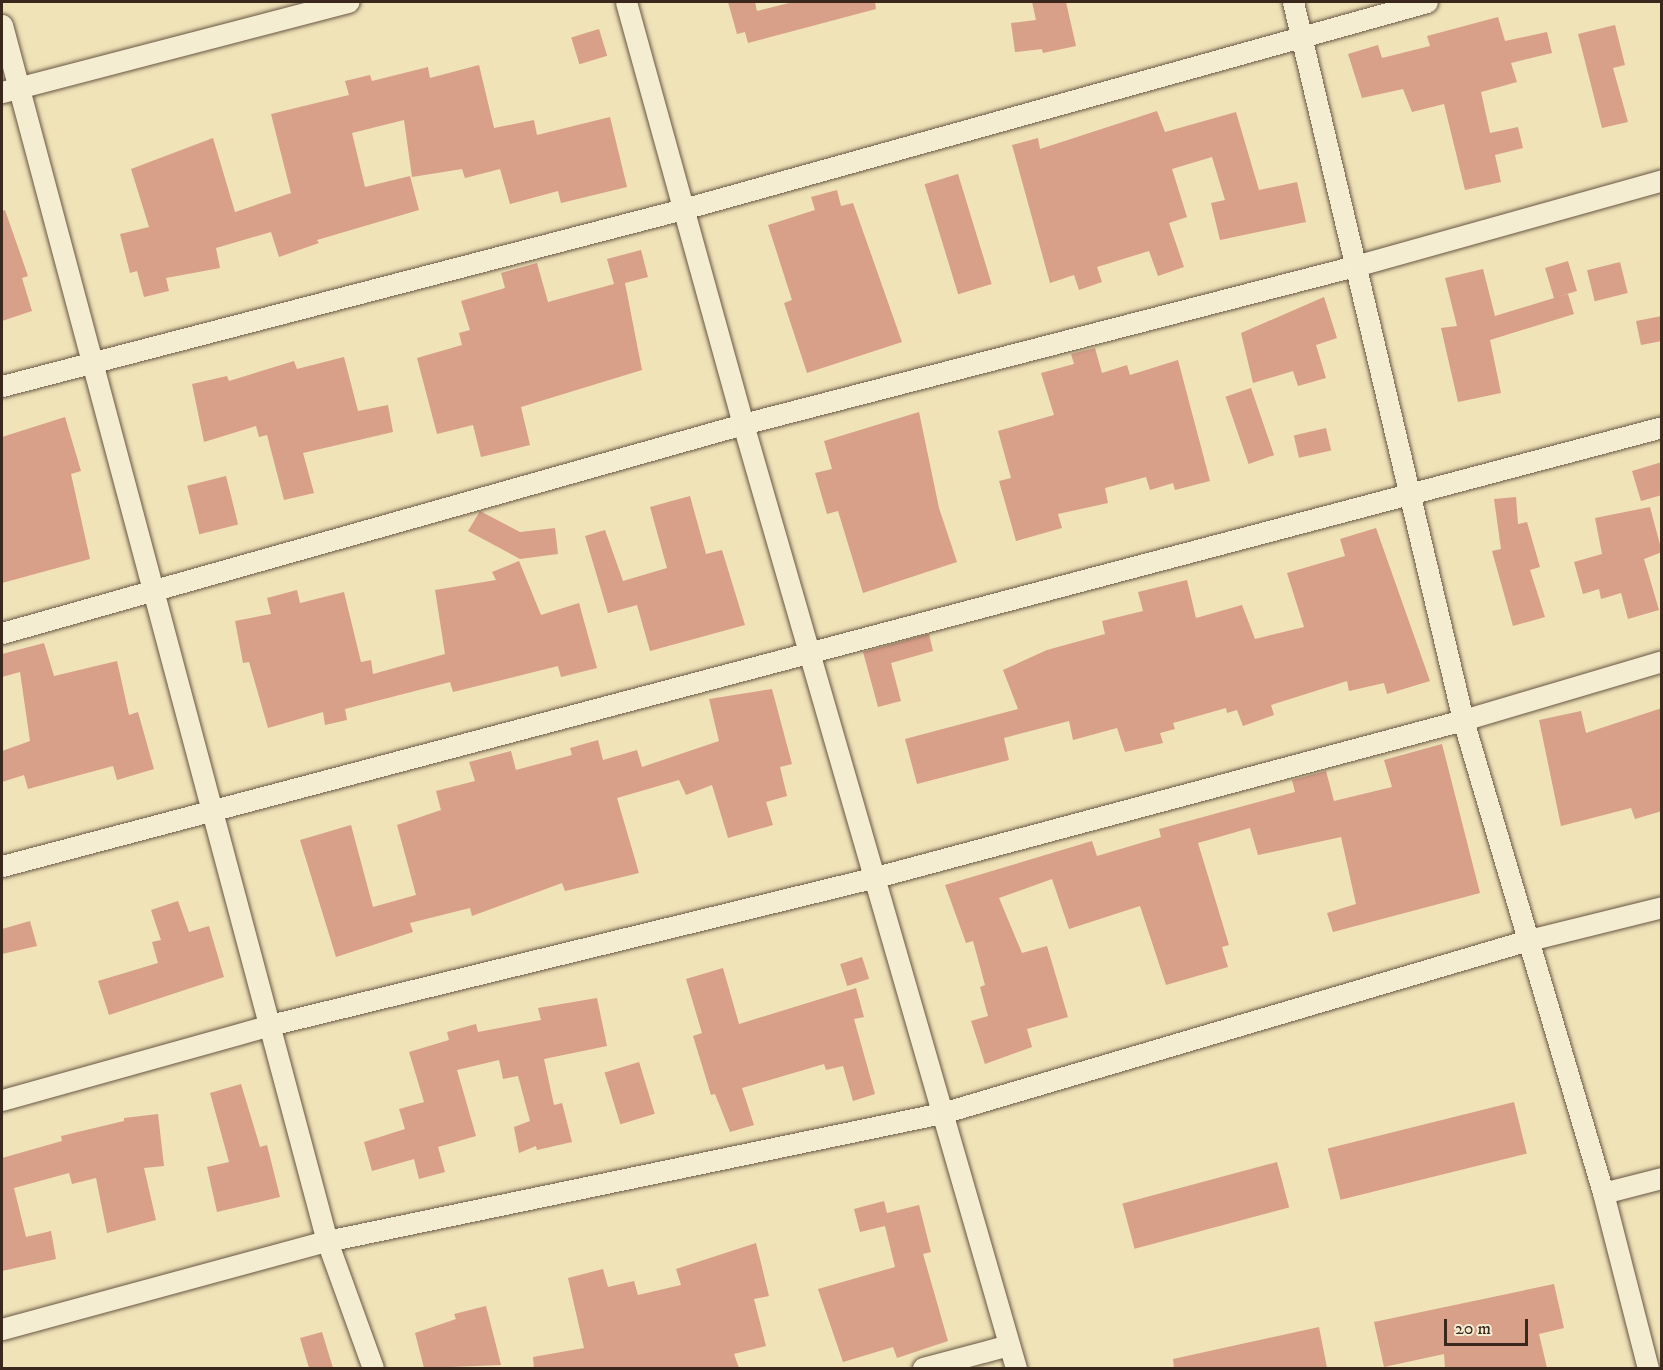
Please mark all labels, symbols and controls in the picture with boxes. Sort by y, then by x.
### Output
scale bar [1447,1307,1531,1345]
text: 20 m [1455,1318,1491,1340]

